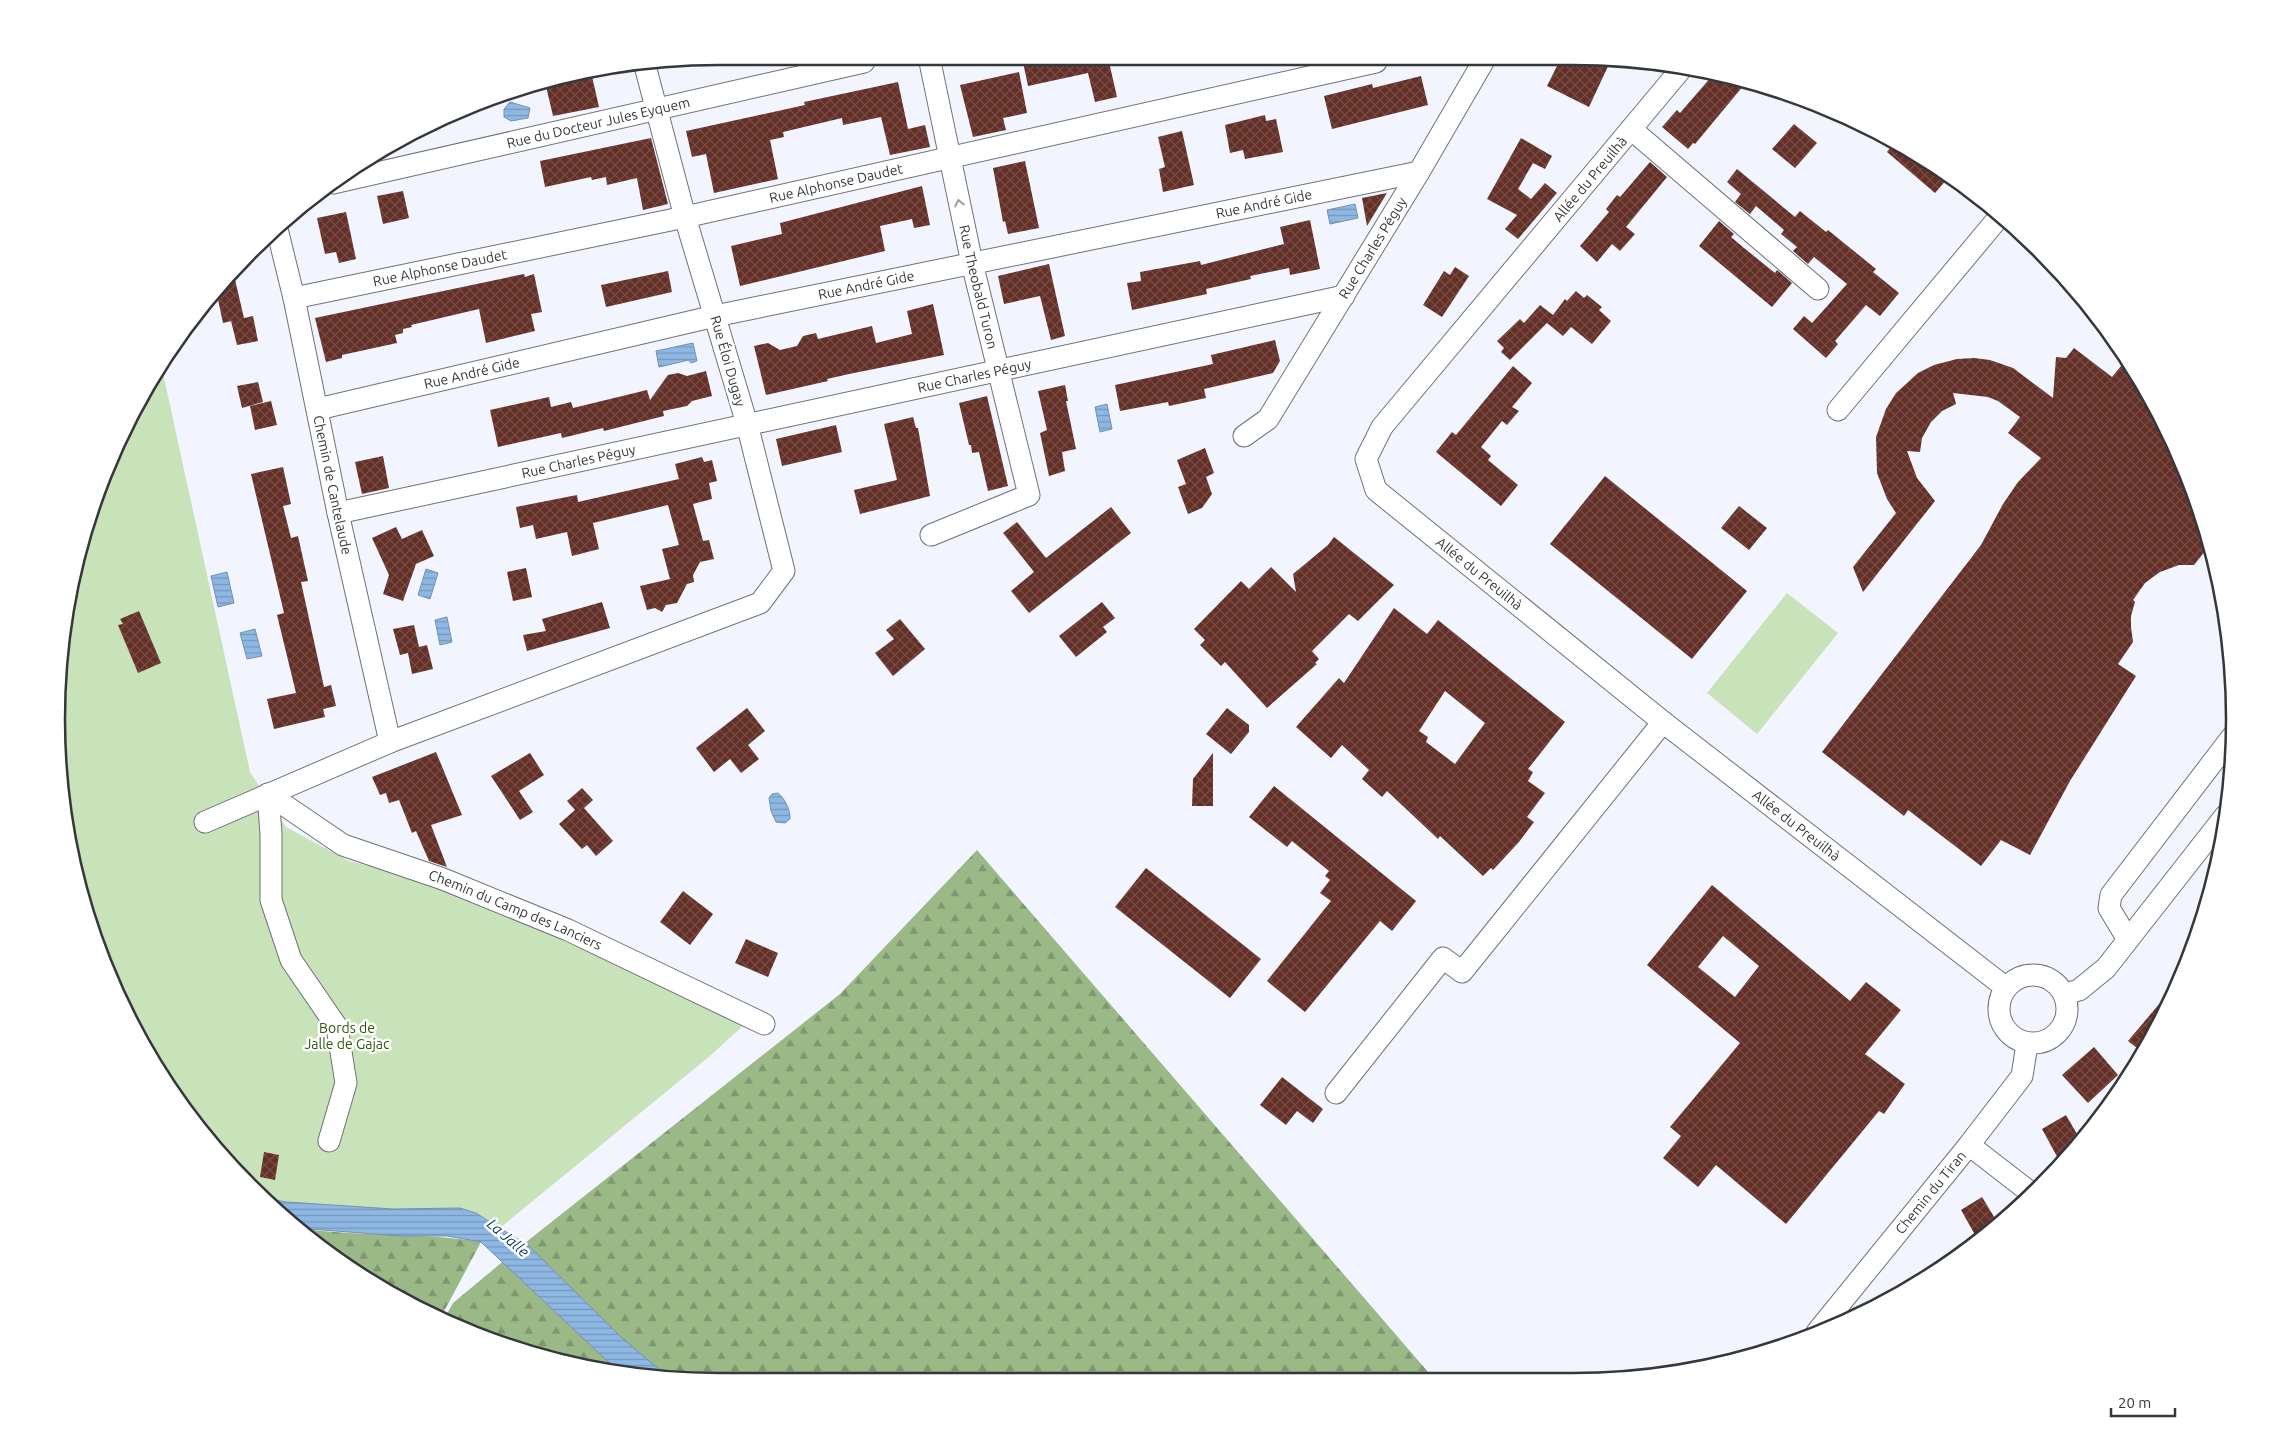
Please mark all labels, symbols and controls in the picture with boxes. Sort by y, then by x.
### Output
street label: Rue du Docteur Jules Eyquem [505,94,691,151]
street label: Allée du Preuilhà [1550,133,1630,225]
street label: Rue Alphonse Daudet [768,160,905,206]
street label: Rue André Gide [1214,186,1313,221]
street label: Rue Charles Péguy [1336,194,1410,302]
one-way arrow [954,198,965,207]
street label: Rue Theobald Turon [956,223,1001,350]
street label: Rue Alphonse Daudet [371,246,509,289]
street label: Rue André Gide [817,267,916,303]
street label: Rue Éloi Dugay [707,313,750,409]
street label: Rue André Gide [422,354,521,392]
street label: Rue Charles Péguy [916,356,1033,396]
street label: Chemin de Cantelaude [310,414,355,556]
street label: Rue Charles Péguy [520,441,637,481]
street label: Allée du Preuilhà [1433,534,1526,613]
street label: Allée du Preuilhà [1750,787,1843,864]
street label: Chemin du Camp des Lanciers [427,867,605,953]
park label: Bords de Jalle de Gajac [304,1020,390,1052]
street label: Chemin du Tiran [1892,1148,1969,1237]
water label: La Jalle [484,1215,533,1261]
scale bar [2111,1386,2175,1418]
text: 20 m [2118,1394,2151,1411]

